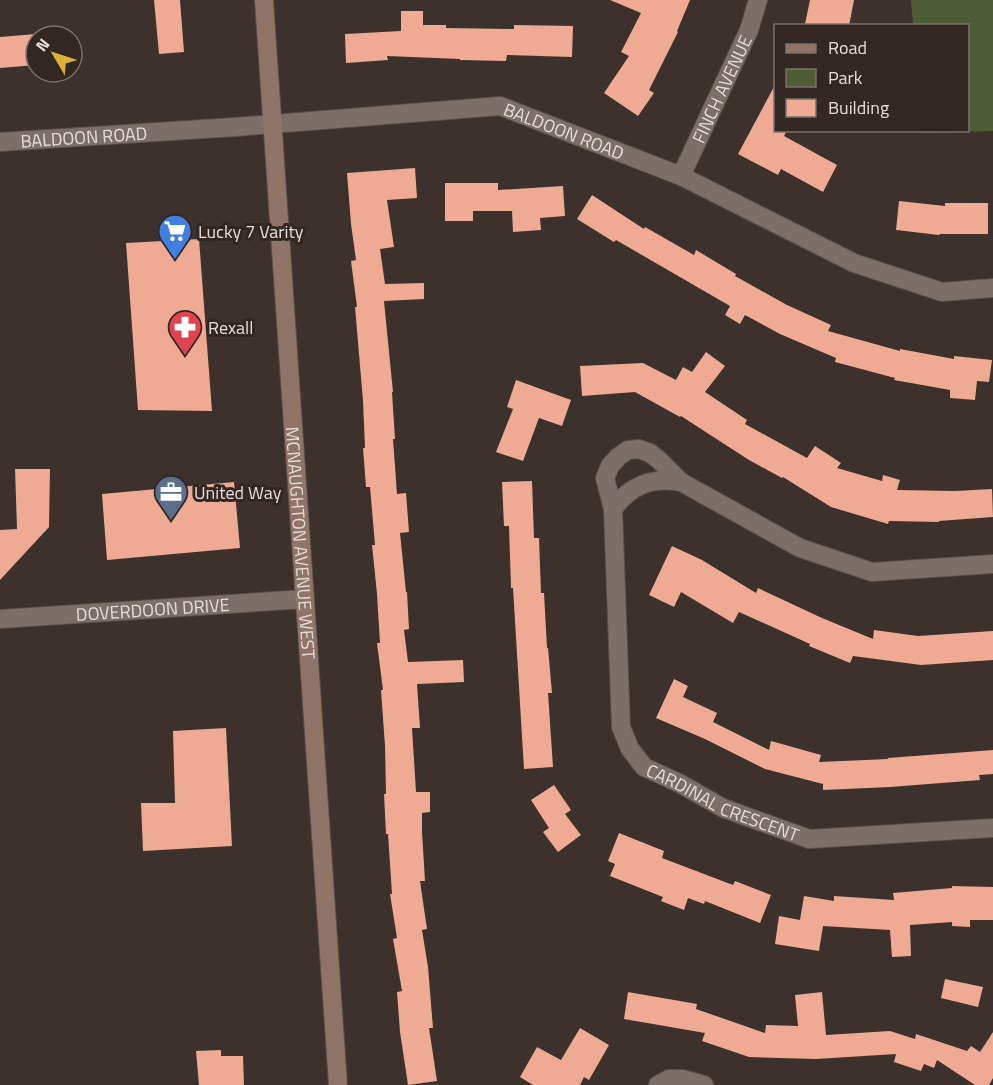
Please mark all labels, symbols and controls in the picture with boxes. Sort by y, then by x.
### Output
north arrow [24,24,84,84]
legend [774,24,969,132]
street label: FINCH AVENUE [685,30,758,147]
text: N [30,33,55,56]
text: Road [828,34,867,61]
text: Park [828,64,863,91]
text: Building [828,94,889,121]
street label: BALDOON ROAD [500,95,628,166]
street label: BALDOON ROAD [20,119,148,154]
supermarket icon: Lucky 7 Varity [157,213,193,260]
place label: Lucky 7 Varity [198,218,304,245]
pharmacy icon: Rexall [167,309,203,356]
place label: Rexall [208,314,253,341]
street label: MCNAUGHTON AVENUE WEST [279,425,323,661]
office icon: United Way [153,474,189,521]
place label: United Way [194,479,282,506]
street label: DOVERDOON DRIVE [75,590,230,627]
street label: CARDINAL CRESCENT [642,756,803,848]

